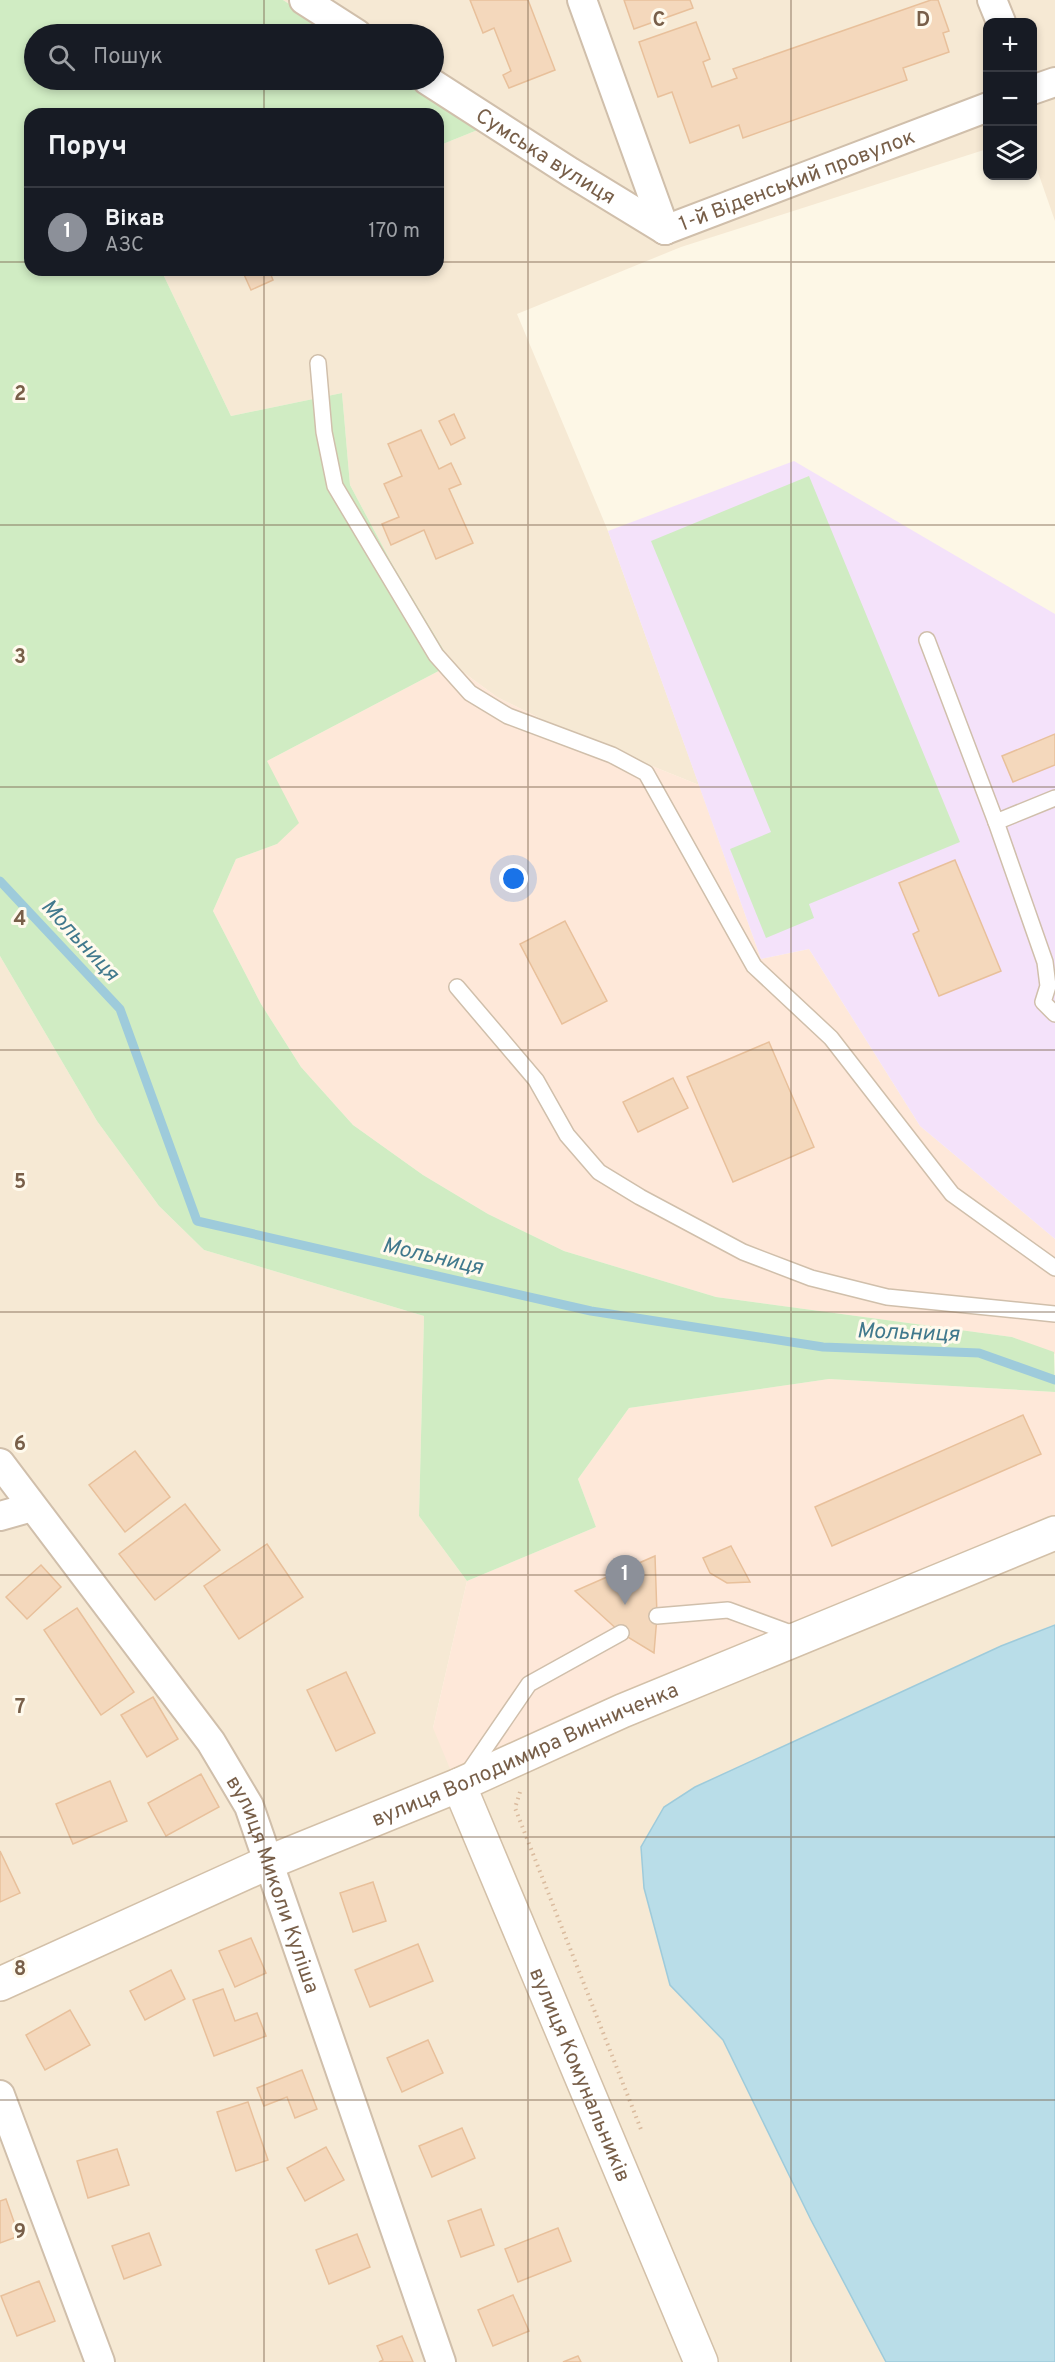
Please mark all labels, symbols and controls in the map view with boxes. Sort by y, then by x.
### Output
text: C [653,8,665,34]
text: D [916,8,930,34]
map controls [983,18,1037,180]
button: + [983,18,1037,72]
search box [24,24,444,90]
icon: search [45,41,78,74]
text: Пошук [93,44,163,71]
button: − [983,72,1037,126]
street label: Сумська вулиця [470,103,620,212]
street label: 1-й Віденський провулок [676,124,919,238]
button: layers [983,126,1037,180]
text: Поруч [48,131,127,164]
text: Вікав [105,206,165,233]
text: 1 [64,219,72,245]
text: 170 m [368,219,420,245]
text: АЗС [105,233,144,259]
text: 2 [14,382,26,408]
text: 3 [14,645,26,671]
your location [499,864,528,893]
water label: Мольниця [34,894,124,988]
text: 4 [14,907,26,933]
text: 5 [14,1170,26,1196]
water label: Мольниця [379,1233,486,1282]
water label: Мольниця [856,1318,960,1349]
text: 6 [14,1432,26,1458]
pin: 1 [606,1556,644,1605]
street label: вулиця Володимира Винниченка [368,1677,683,1834]
text: 7 [15,1695,25,1721]
street label: вулиця Миколи Куліша [219,1771,325,1997]
text: 8 [14,1957,26,1983]
street label: вулиця Комунальників [522,1964,636,2186]
text: 9 [14,2220,26,2246]

